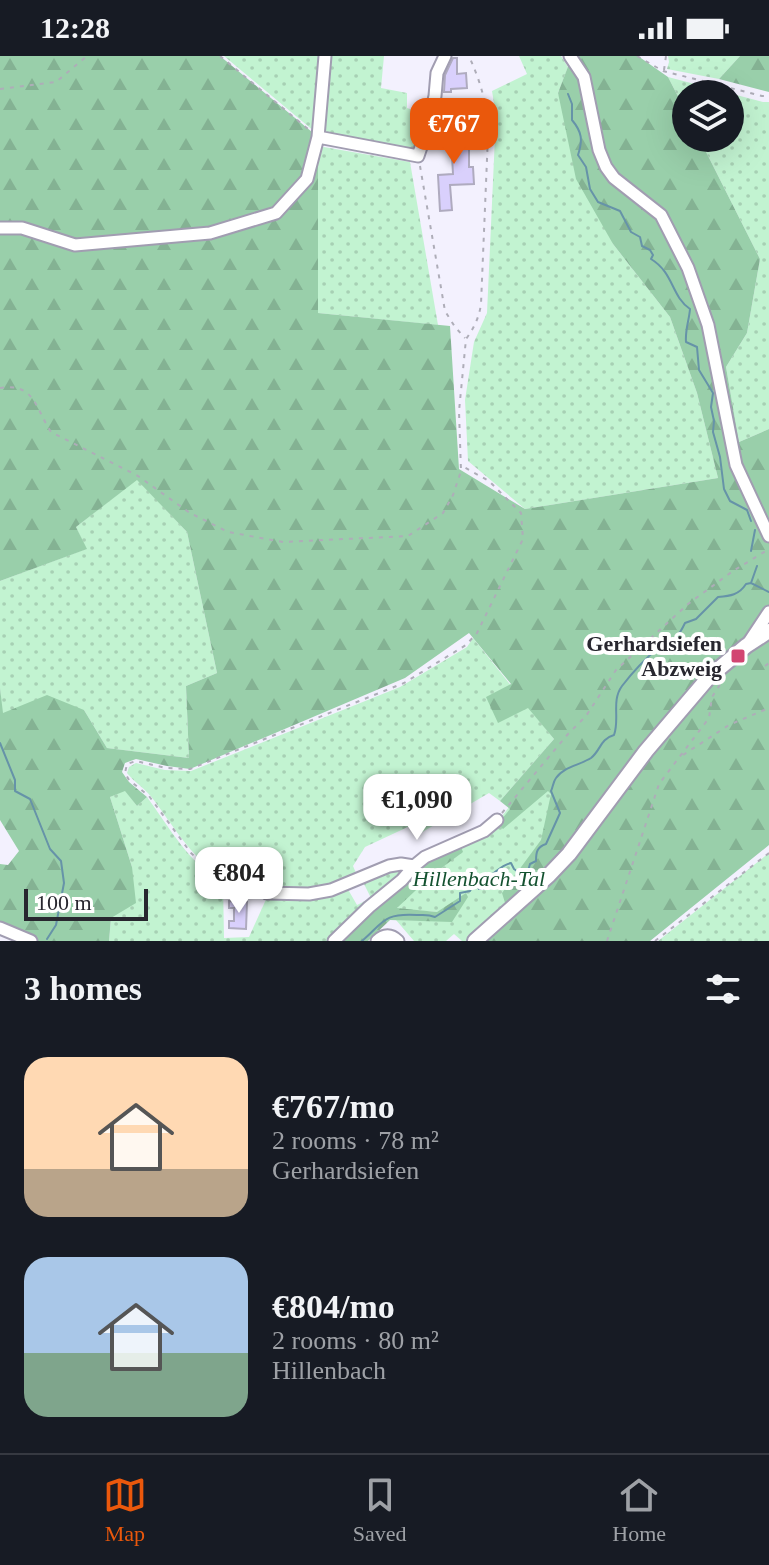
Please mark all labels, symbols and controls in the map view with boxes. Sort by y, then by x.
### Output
text: 12:28 [40,11,110,44]
map controls [672,80,744,152]
button: layers [672,80,744,152]
pin: €767 [407,98,501,166]
text: €767 [428,109,480,138]
place label: Gerhardsiefen Abzweig [586,631,722,681]
marker: Gerhardsiefen Abzweig [729,647,747,665]
pin: €1,090 [352,774,482,842]
text: €1,090 [381,785,453,814]
pin: €804 [192,847,286,915]
text: €804 [213,858,265,887]
park label: Hillenbach-Tal [412,866,545,891]
scale bar [24,885,148,921]
text: 100 m [36,890,92,915]
icon: filters [701,967,745,1011]
text: 3 homes [24,970,142,1007]
text: €767/mo [272,1088,395,1125]
icon: home [88,1089,184,1185]
text: 2 rooms · 78 m² [272,1126,439,1155]
text: Gerhardsiefen [272,1156,419,1185]
text: €804/mo [272,1288,395,1325]
icon: home [88,1289,184,1385]
text: 2 rooms · 80 m² [272,1326,439,1355]
text: Hillenbach [272,1356,386,1385]
tab: Map [103,1473,147,1547]
tab: Saved [353,1473,406,1547]
tab: Home [612,1473,666,1547]

